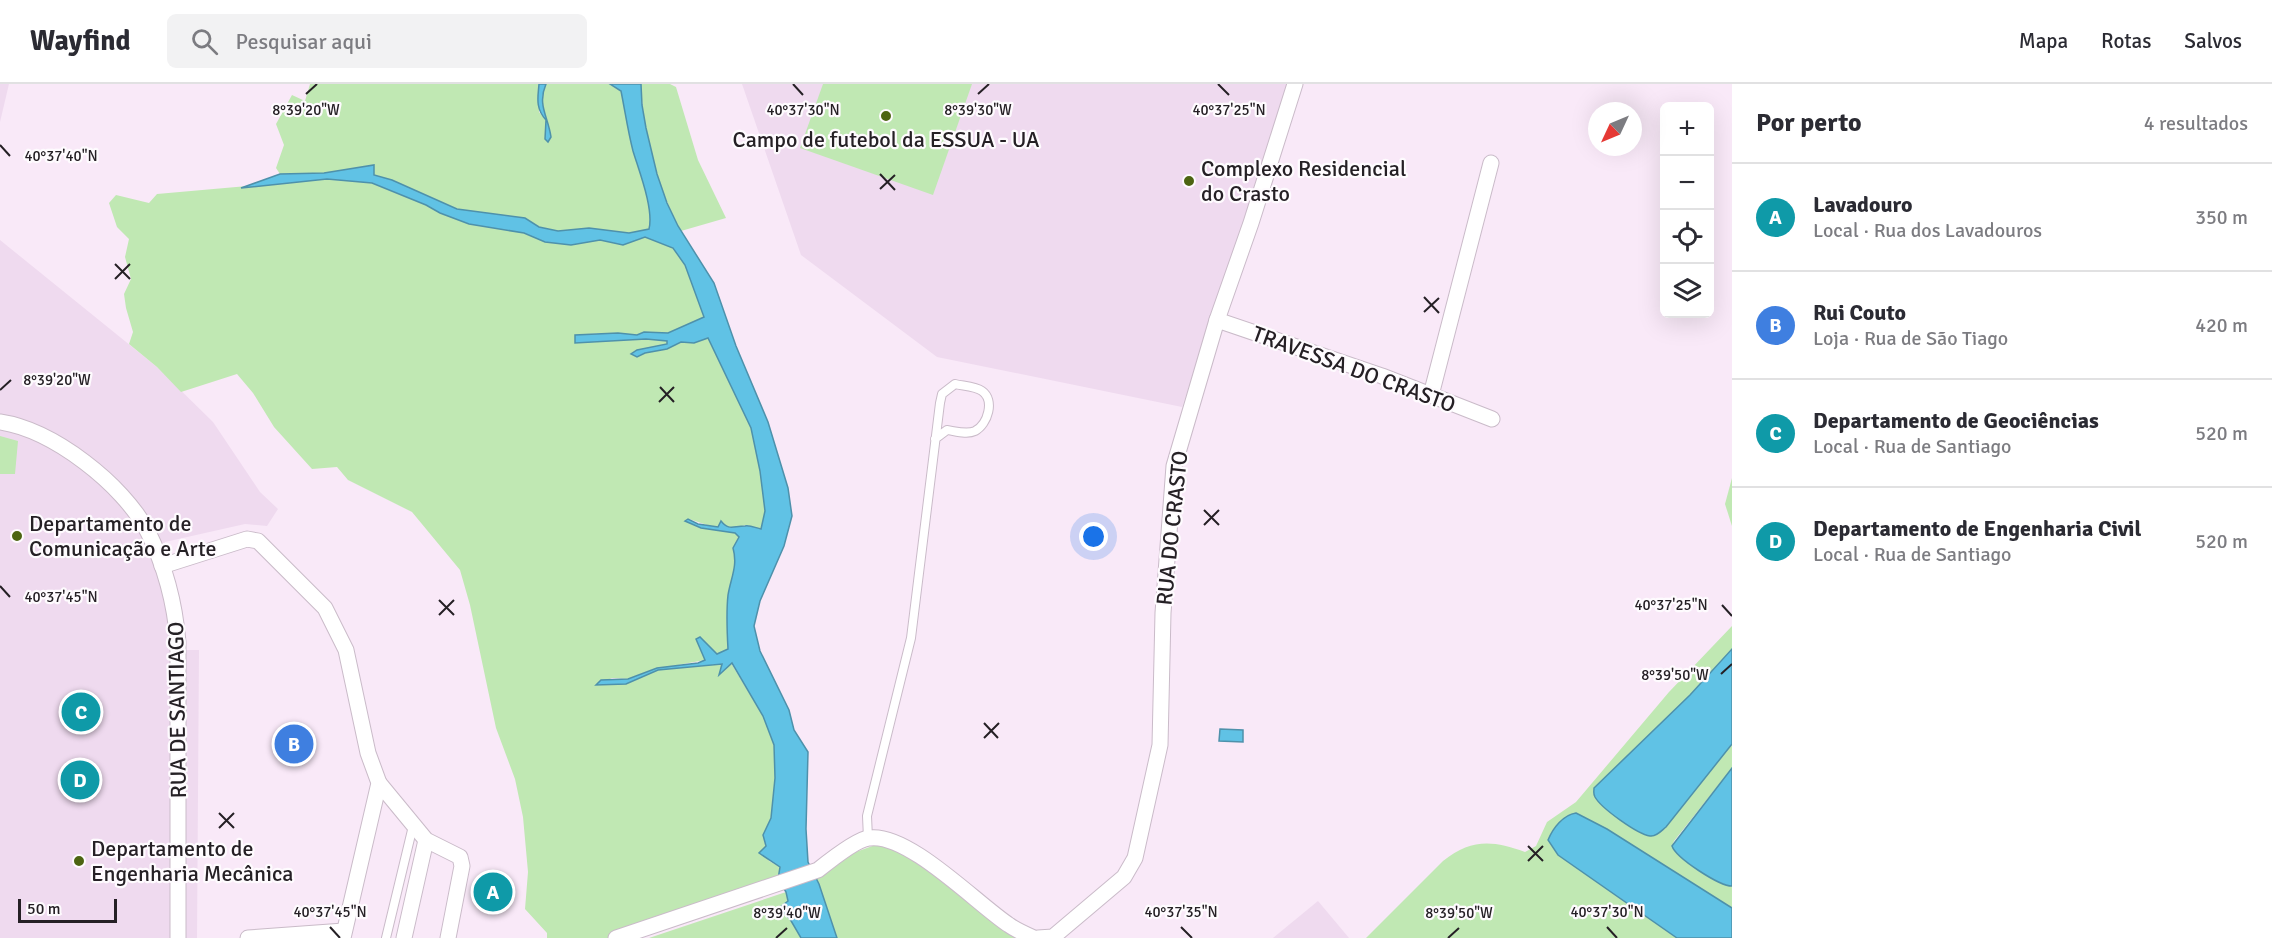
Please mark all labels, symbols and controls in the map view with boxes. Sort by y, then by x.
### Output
search box [167,14,587,68]
text: Wayfind [30,24,131,58]
icon: search [188,25,221,58]
text: Pesquisar aqui [236,28,372,55]
text: Mapa [2019,28,2068,54]
text: Rotas [2101,28,2151,54]
text: Salvos [2184,28,2242,54]
text: 8°39'20"W [272,101,340,119]
text: 40°37'30"N [766,101,840,119]
text: 8°39'30"W [944,101,1012,119]
text: 40°37'25"N [1192,101,1266,119]
north arrow [1588,102,1642,156]
map controls [1660,102,1714,318]
button: + [1660,102,1714,156]
text: Por perto [1756,107,1862,139]
marker: Campo de futebol da ESSUA - UA [879,109,893,123]
text: 4 resultados [2144,111,2248,136]
place label: Campo de futebol da ESSUA - UA [733,126,1040,153]
text: 40°37'40"N [24,147,98,165]
place label: Complexo Residencial do Crasto [1201,155,1406,207]
button: − [1660,156,1714,210]
marker: Complexo Residencial do Crasto [1182,174,1196,188]
text: Lavadouro [1813,191,1912,218]
text: A [1769,205,1782,230]
text: 350 m [2195,205,2248,230]
button: locate [1660,210,1714,264]
text: Local · Rua dos Lavadouros [1813,218,2042,243]
button: layers [1660,264,1714,318]
text: Rui Couto [1813,299,1906,326]
text: B [1769,313,1782,338]
text: 420 m [2195,313,2248,338]
street label: TRAVESSA DO CRASTO [1249,320,1459,418]
text: Loja · Rua de São Tiago [1813,326,2008,351]
text: 8°39'20"W [23,371,91,389]
text: Departamento de Geociências [1813,407,2099,434]
text: C [1769,421,1782,446]
text: 520 m [2195,421,2248,446]
text: Local · Rua de Santiago [1813,434,2011,459]
street label: RUA DO CRASTO [1150,449,1194,607]
place label: Departamento de Comunicação e Arte [29,510,217,562]
text: Departamento de Engenharia Civil [1813,515,2141,542]
your location [1079,522,1108,551]
marker: Departamento de Comunicação e Arte [10,529,24,543]
text: D [1769,529,1782,554]
text: 520 m [2195,529,2248,554]
text: Local · Rua de Santiago [1813,542,2011,567]
text: 40°37'45"N [24,588,98,606]
text: 40°37'25"N [1634,596,1708,614]
street label: RUA DE SANTIAGO [162,621,192,799]
text: 8°39'50"W [1641,666,1709,684]
pin: C [62,690,100,734]
pin: B [274,722,314,766]
pin: D [60,758,100,802]
place label: Departamento de Engenharia Mecânica [91,835,293,887]
marker: Departamento de Engenharia Mecânica [72,854,86,868]
pin: A [474,870,512,914]
scale bar [18,896,117,924]
text: 50 m [27,899,61,919]
text: 40°37'45"N [293,903,367,921]
text: 40°37'35"N [1144,903,1218,921]
text: 40°37'30"N [1570,903,1644,921]
text: 8°39'40"W [753,904,821,922]
text: 8°39'50"W [1425,904,1493,922]

